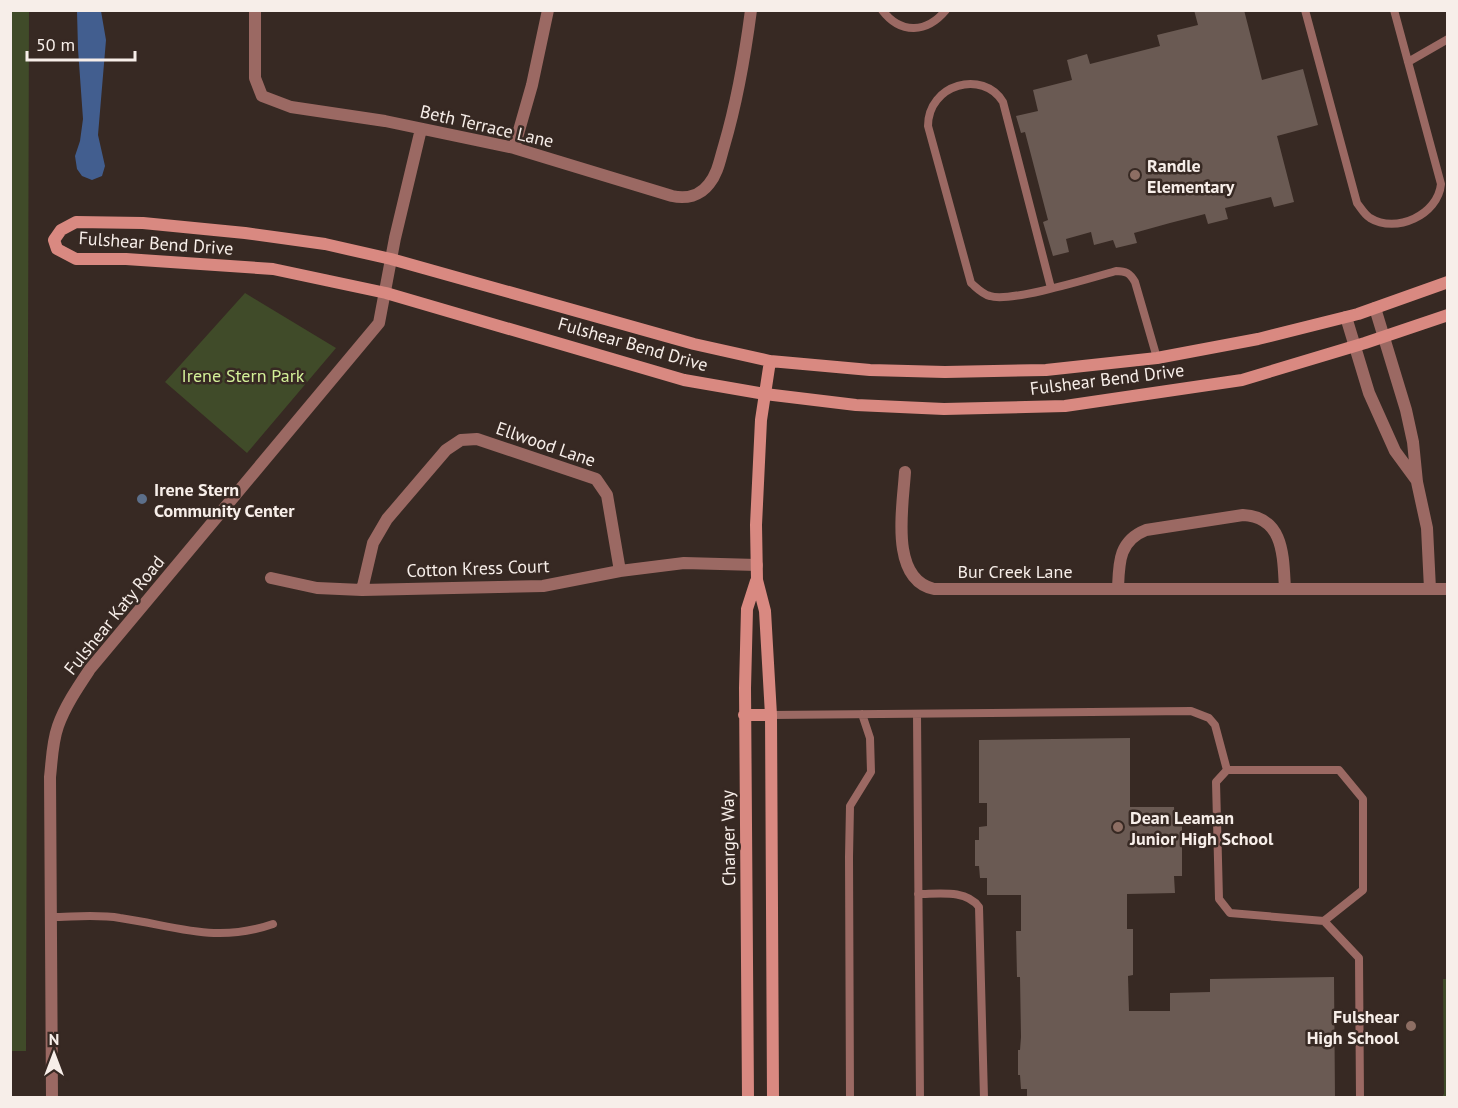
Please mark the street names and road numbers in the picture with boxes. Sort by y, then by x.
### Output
street label: Beth Terrace Lane [418,99,556,153]
street label: Fulshear Bend Drive [78,226,234,260]
street label: Fulshear Bend Drive [555,312,711,376]
street label: Fulshear Bend Drive [1029,358,1185,400]
street label: Ellwood Lane [493,416,599,472]
street label: Fulshear Katy Road [59,551,169,679]
street label: Cotton Kress Court [406,554,550,582]
street label: Bur Creek Lane [957,560,1073,583]
street label: Charger Way [716,789,740,886]

